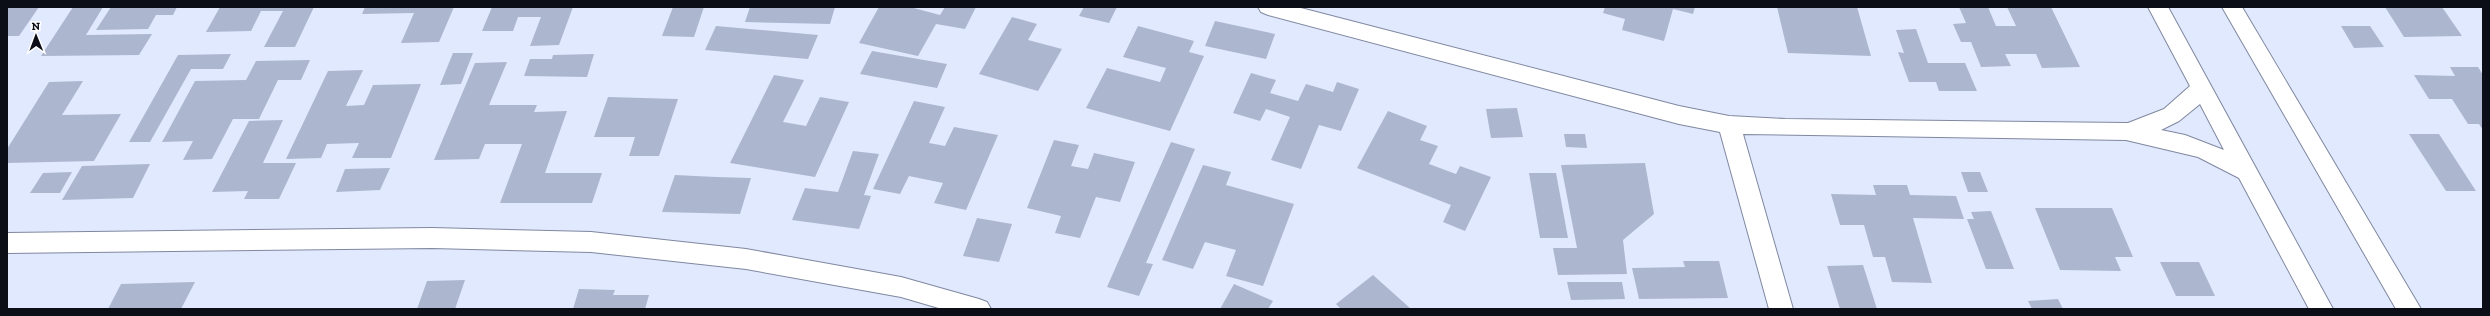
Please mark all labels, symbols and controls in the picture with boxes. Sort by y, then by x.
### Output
north arrow [16,16,56,56]
text: N [32,20,41,33]

